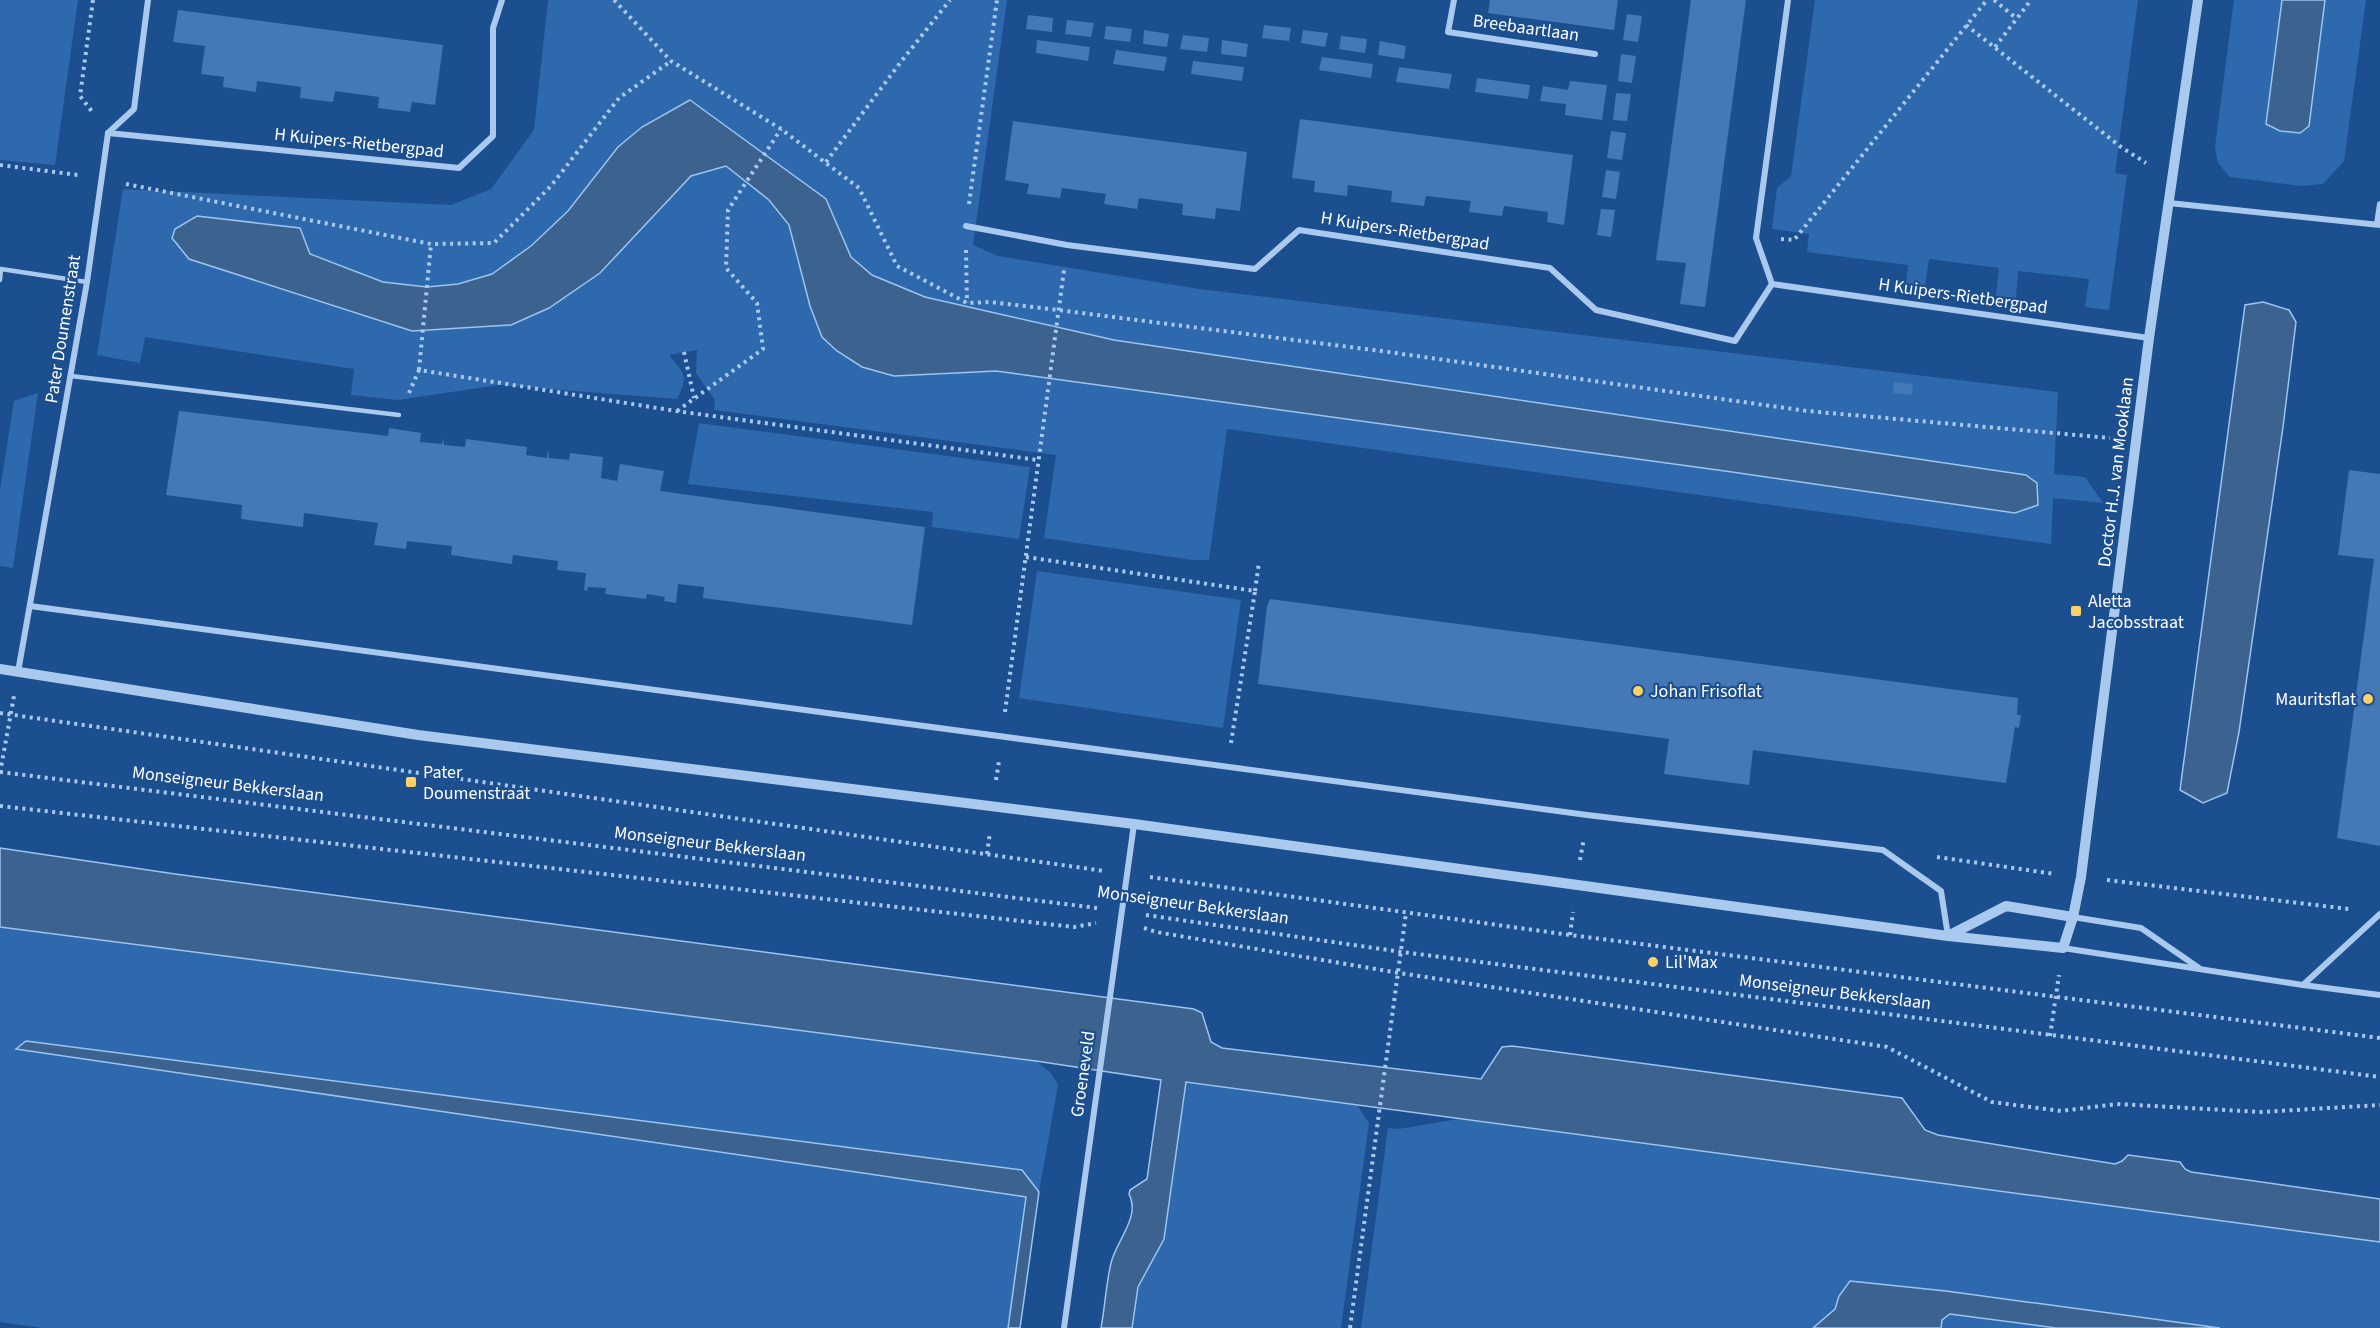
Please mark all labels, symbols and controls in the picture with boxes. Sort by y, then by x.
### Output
street label: Breebaartlaan [1471,8,1581,48]
street label: H Kuipers-Rietbergpad [273,122,445,164]
street label: H Kuipers-Rietbergpad [1319,205,1491,257]
street label: Pater Doumenstraat [39,253,87,405]
street label: H Kuipers-Rietbergpad [1877,272,2049,320]
street label: Doctor H.J. van Mooklaan [2092,375,2140,569]
place label: Aletta Jacobsstraat [2088,589,2184,635]
marker: Aletta Jacobsstraat [2069,604,2083,618]
place label: Johan Frisoflat [1650,679,1762,704]
marker: Johan Frisoflat [1631,684,1645,698]
place label: Mauritsflat [2275,687,2356,712]
marker: Mauritsflat [2361,692,2375,706]
street label: Monseigneur Bekkerslaan [131,760,325,808]
place label: Pater Doumenstraat [423,760,530,806]
marker: Pater Doumenstraat [404,775,418,789]
street label: Monseigneur Bekkerslaan [613,820,807,868]
street label: Monseigneur Bekkerslaan [1096,879,1290,931]
place label: Lil'Max [1665,950,1717,975]
marker: Lil'Max [1646,955,1660,969]
street label: Monseigneur Bekkerslaan [1738,968,1932,1016]
street label: Groeneveld [1065,1029,1101,1119]

